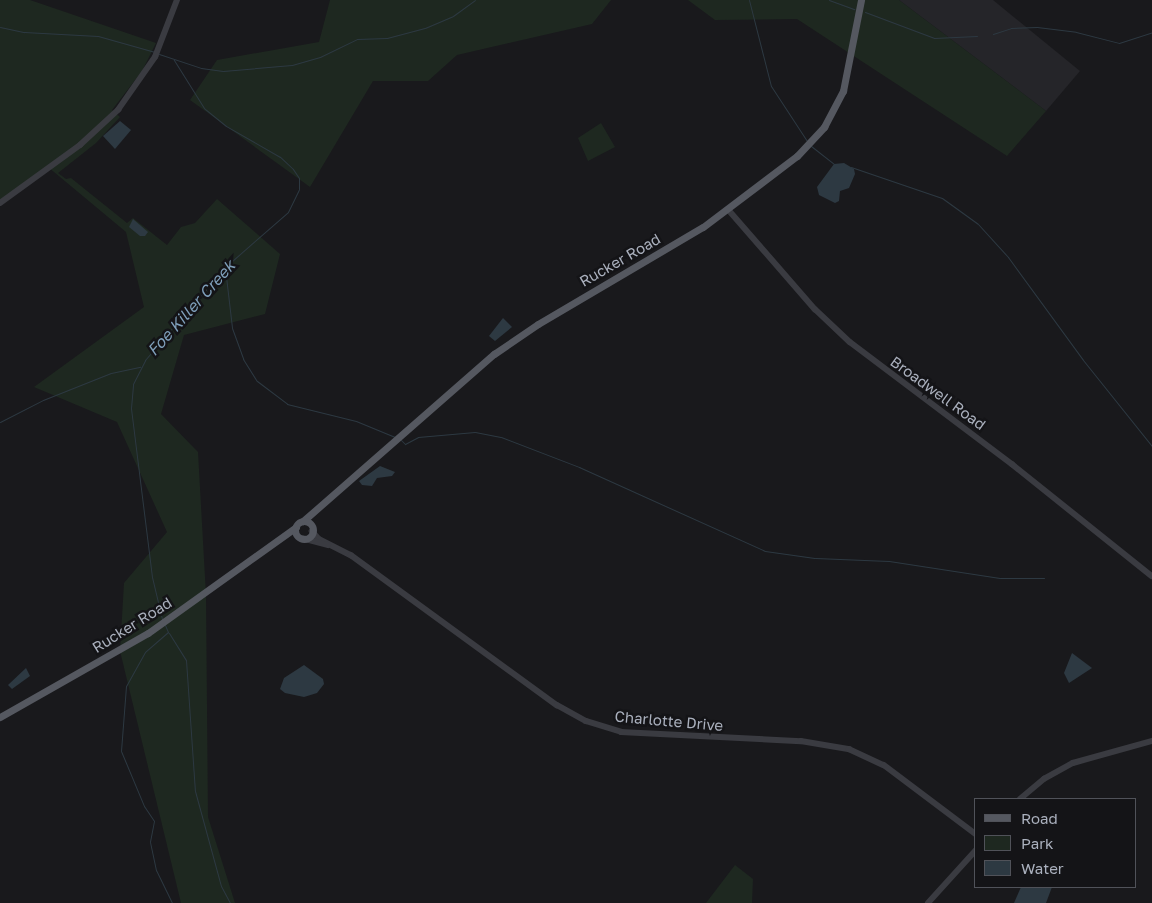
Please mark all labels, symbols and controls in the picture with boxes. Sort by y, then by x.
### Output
street label: Rucker Road [576,230,664,290]
water label: Foe Killer Creek [143,256,239,360]
street label: Broadwell Road [887,352,989,434]
street label: Rucker Road [89,593,175,657]
street label: Charlotte Drive [614,707,724,735]
legend [974,798,1137,888]
text: Road [1021,809,1058,827]
text: Park [1021,834,1053,852]
text: Water [1021,859,1064,877]

